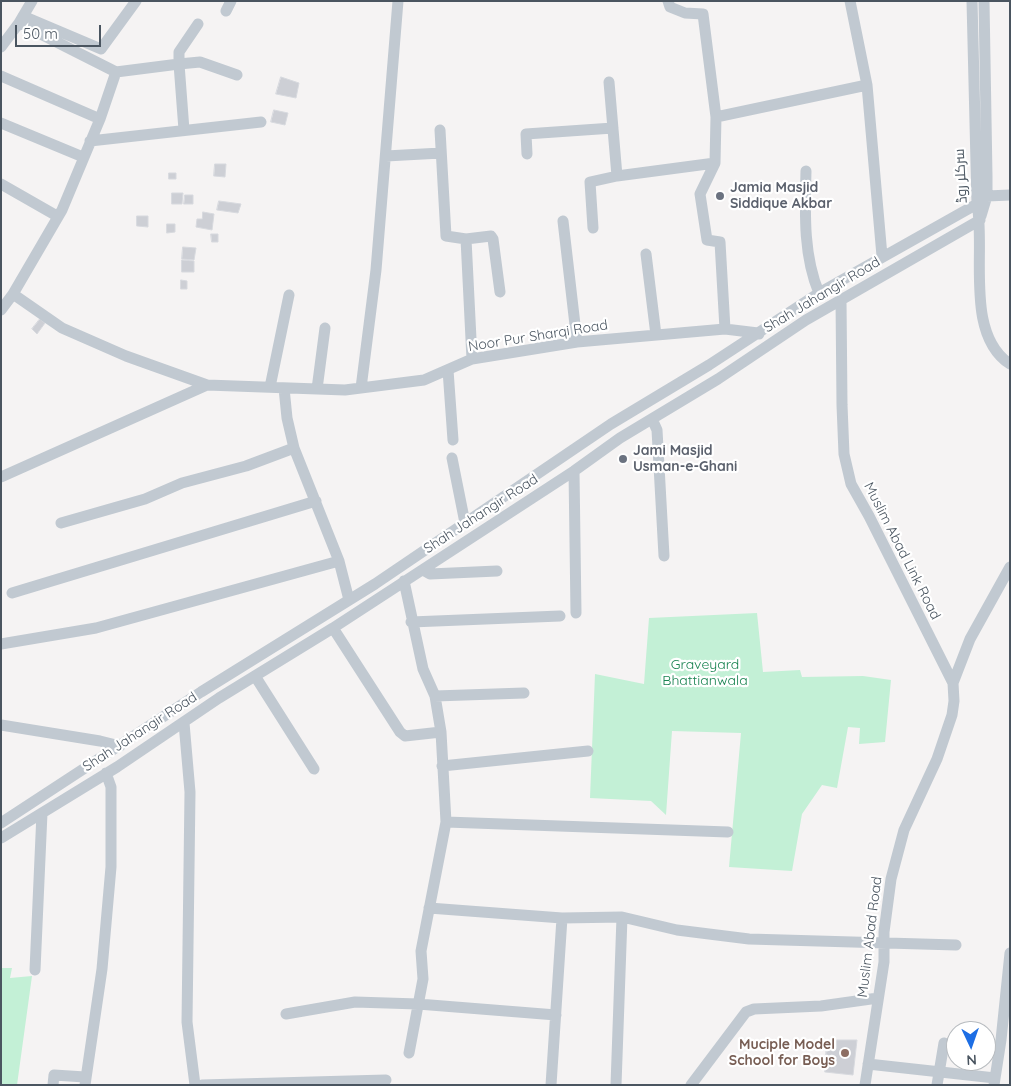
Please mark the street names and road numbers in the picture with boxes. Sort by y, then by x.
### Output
street label: سرکلر روڈ [951,148,971,204]
street label: Shah Jahangir Road [761,254,883,336]
street label: Noor Pur Sharqi Road [467,317,609,355]
street label: Shah Jahangir Road [421,471,541,557]
street label: Muslim Abad Link Road [860,480,944,622]
street label: Shah Jahangir Road [80,689,200,775]
street label: Muslim Abad Road [854,875,886,999]

